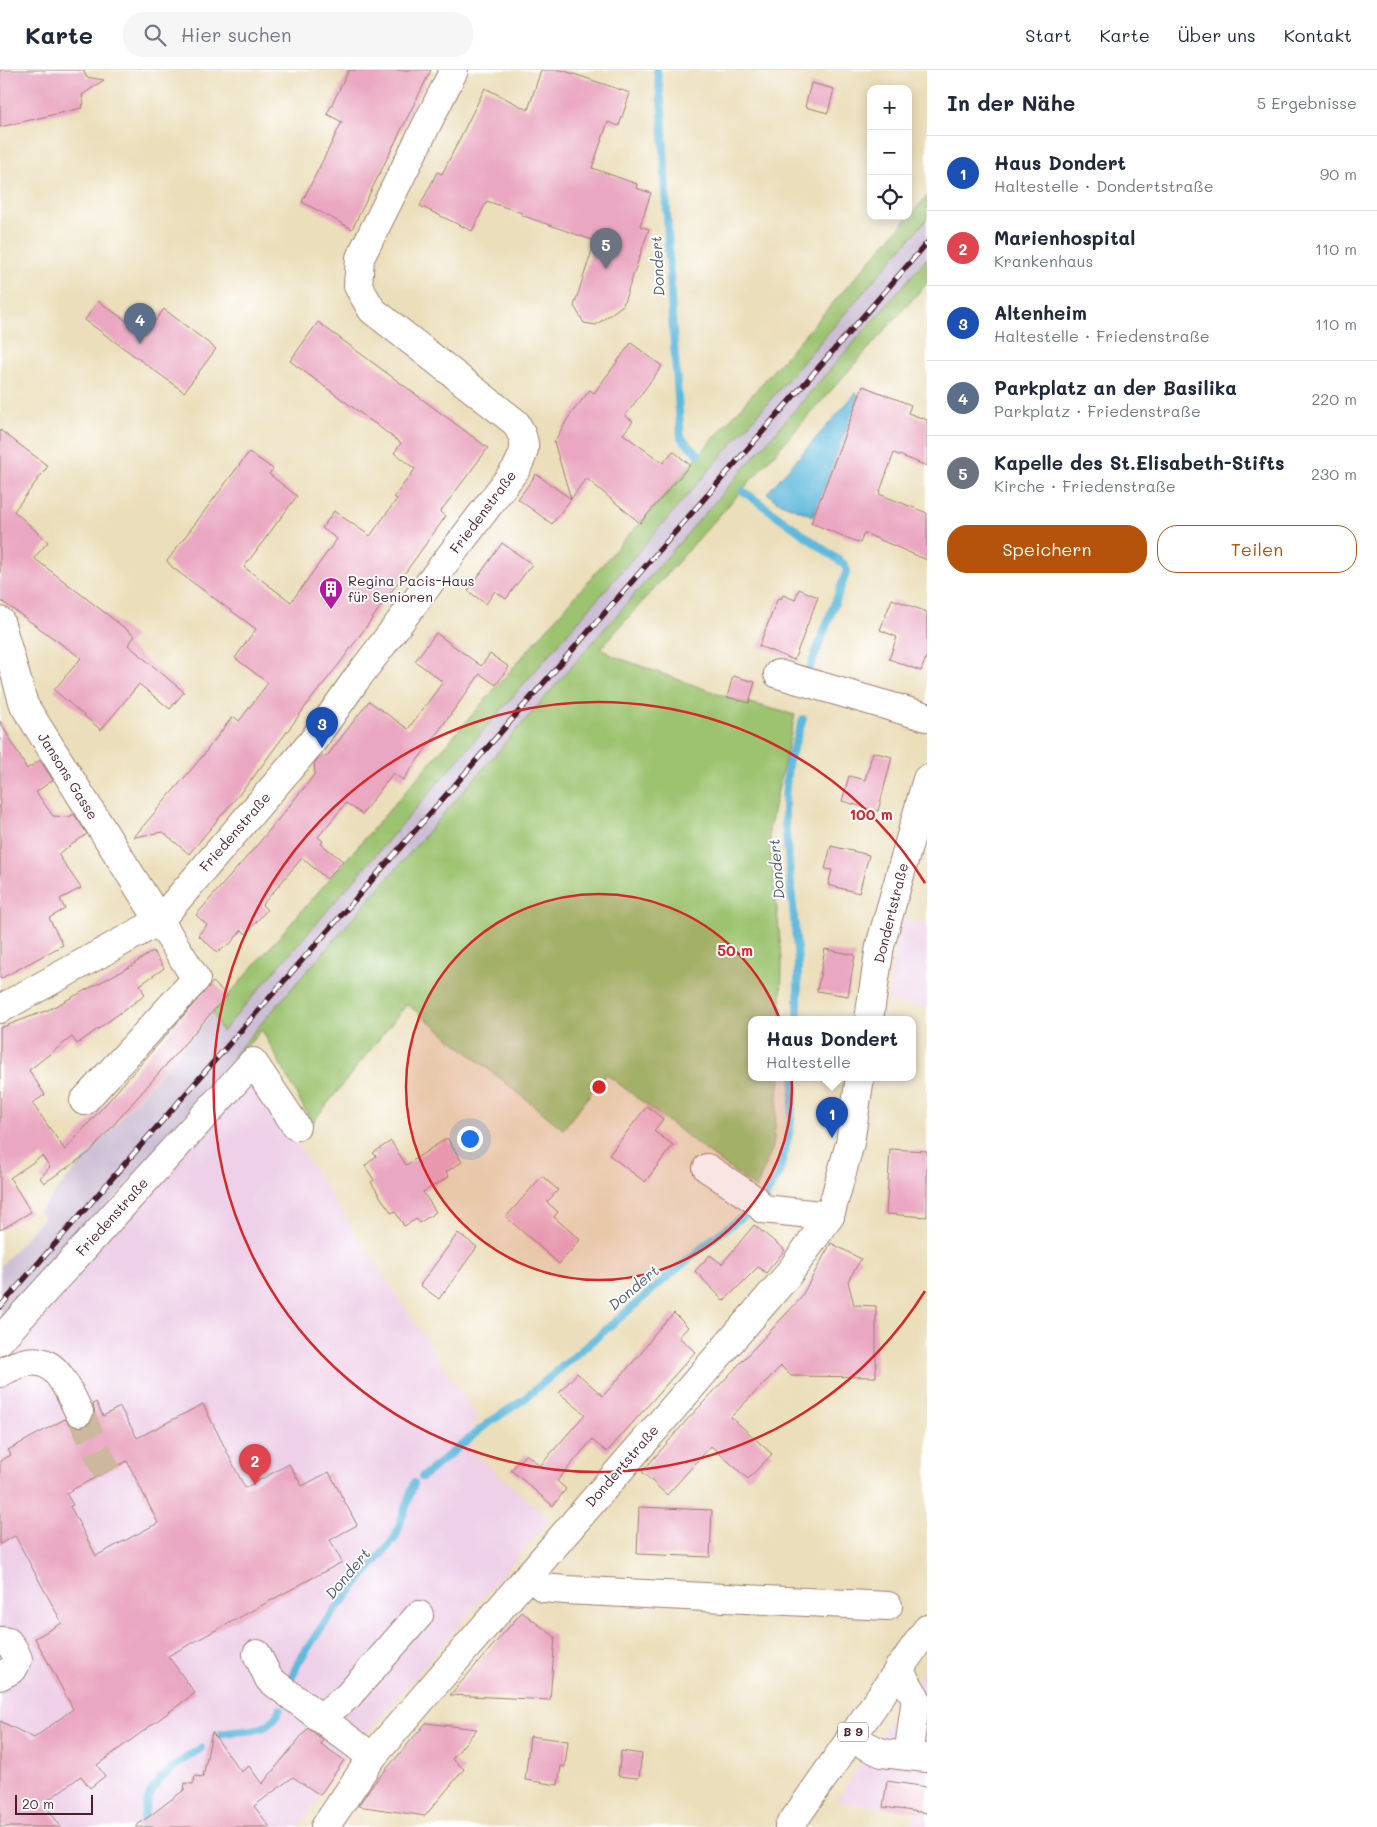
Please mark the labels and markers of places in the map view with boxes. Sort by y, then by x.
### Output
pin: 5 [590,228,622,269]
pin: 4 [124,303,156,344]
place label: Regina Pacis-Haus für Senioren [348,571,475,606]
building icon: Regina Pacis-Haus für Senioren [318,576,344,610]
pin: 3 [306,707,338,748]
centre of rings [590,1078,608,1096]
pin: 1 [816,1097,848,1138]
pin: 2 [239,1444,271,1485]

